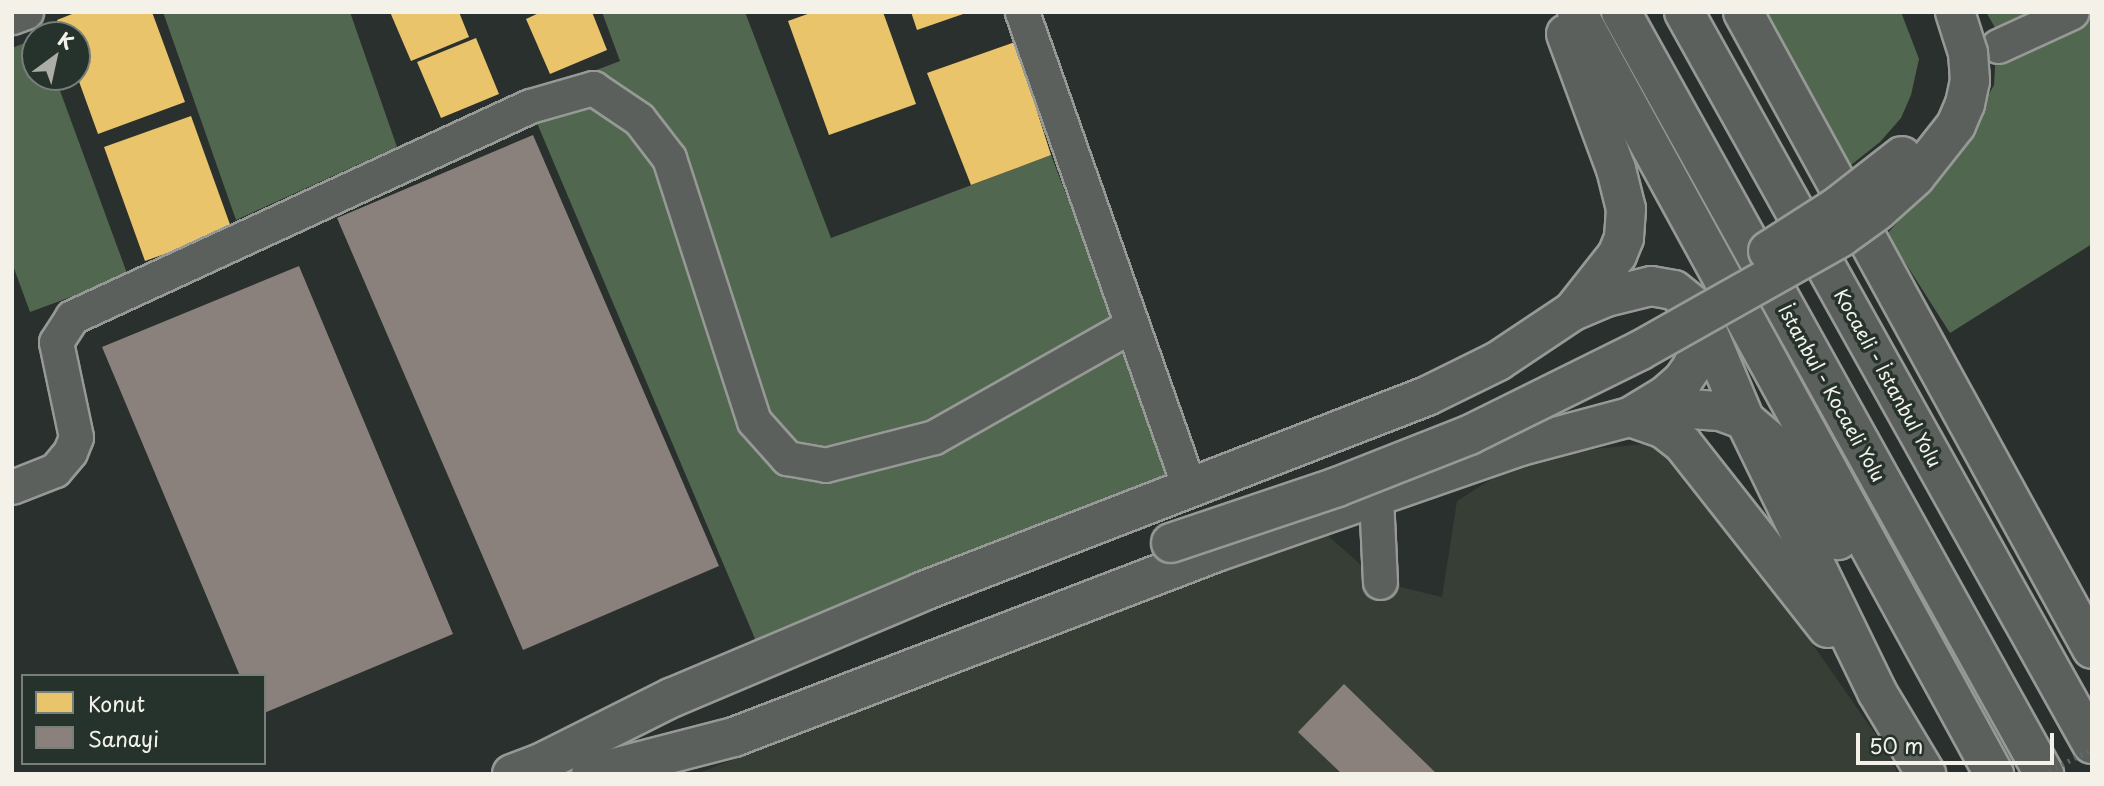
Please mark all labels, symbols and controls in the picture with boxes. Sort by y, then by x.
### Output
north arrow [21,21,91,91]
text: K [53,25,80,56]
street label: Kocaeli - İstanbul Yolu [1829,285,1947,471]
street label: İstanbul - Kocaeli Yolu [1773,300,1891,486]
legend [21,674,266,765]
text: Konut [88,687,145,719]
scale bar [1859,720,2057,764]
text: Sanayi [88,722,159,754]
text: 50 m [1869,729,1923,761]

